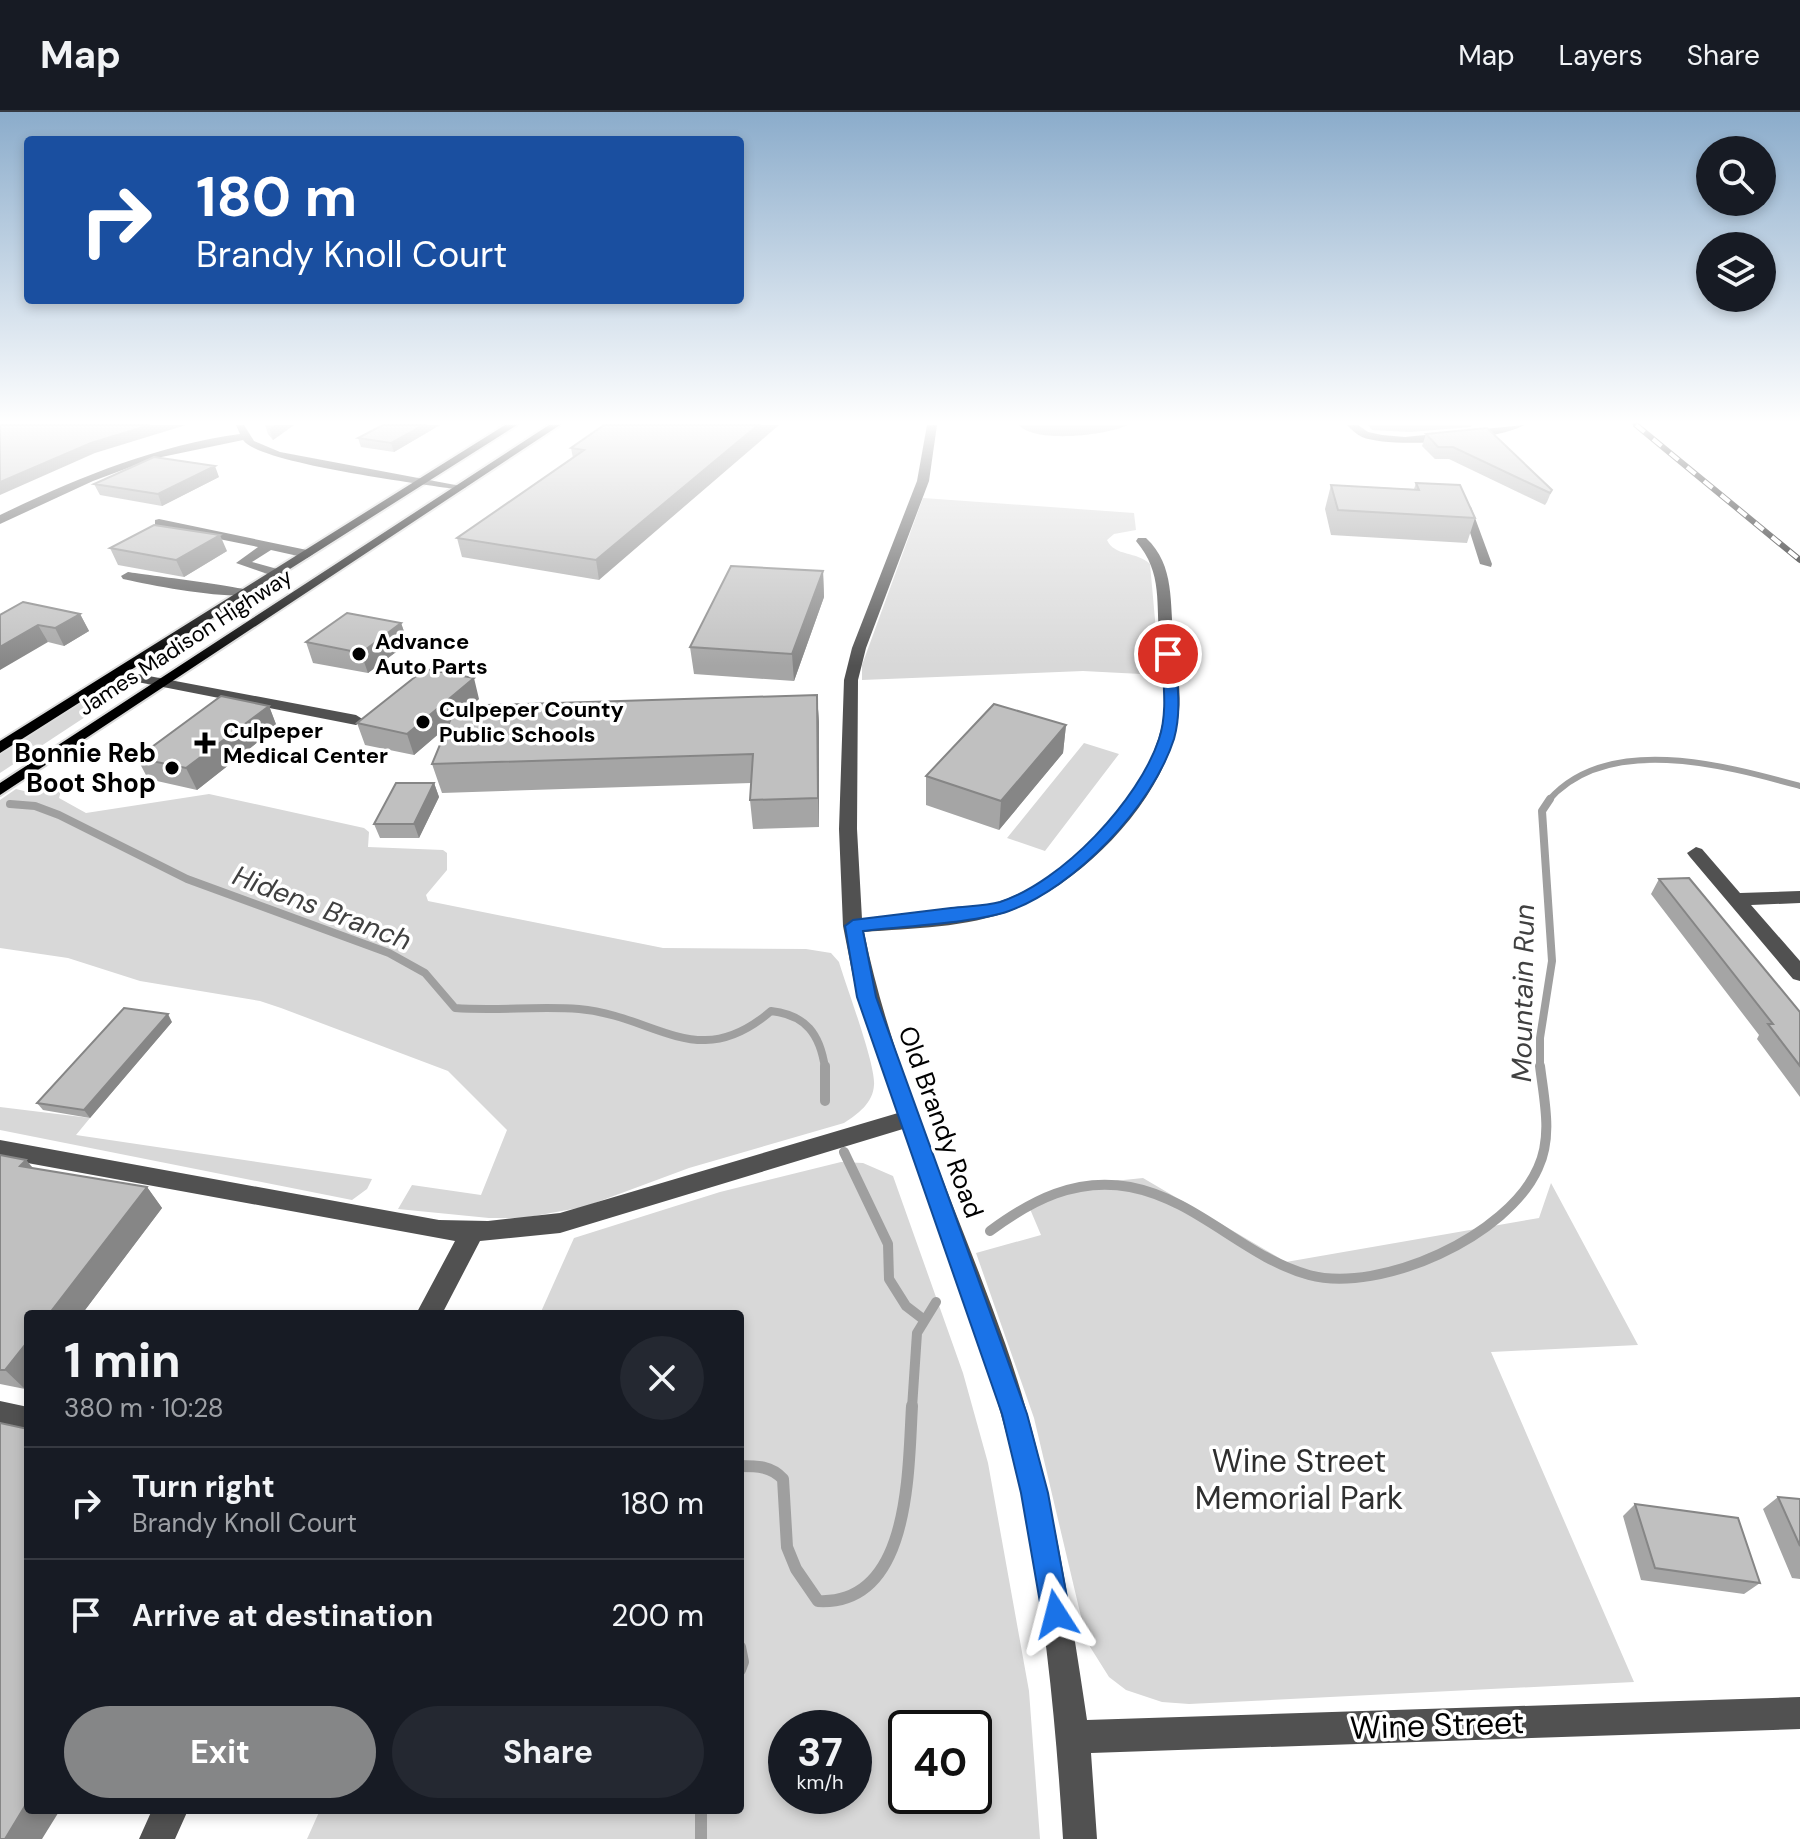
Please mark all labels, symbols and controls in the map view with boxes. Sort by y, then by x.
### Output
text: Map [40,30,121,80]
text: Map [1458,37,1515,74]
text: Layers [1559,37,1643,74]
text: Share [1687,37,1760,74]
map controls [1696,136,1776,312]
button: search [1696,136,1776,216]
text: 180 m [196,160,357,233]
icon: right [64,168,168,272]
text: Brandy Knoll Court [196,231,507,278]
button: layers [1696,232,1776,312]
street label: James Madison Highway [72,562,298,722]
pin [1134,620,1202,688]
place label: Advance Auto Parts [375,627,488,681]
icon: arrive [1146,632,1190,676]
marker: Advance Auto Parts [350,645,368,663]
place label: Culpeper County Public Schools [439,695,624,749]
marker: Culpeper County Public Schools [414,713,432,731]
place label: Culpeper Medical Center [223,716,388,770]
marker: Culpeper Medical Center [194,732,216,754]
place label: Bonnie Reb Boot Shop [14,736,156,800]
marker: Bonnie Reb Boot Shop [163,759,181,777]
water label: Hidens Branch [227,857,417,959]
water label: Mountain Run [1503,904,1543,1082]
street label: Old Brandy Road [891,1021,991,1223]
text: 1 min [64,1329,181,1392]
button: close [620,1336,704,1420]
text: 380 m · 10:28 [64,1391,224,1425]
park label: Wine Street Memorial Park [1195,1440,1403,1519]
text: Turn right [132,1467,275,1506]
icon: right [64,1481,108,1525]
text: 180 m [621,1484,704,1523]
text: Brandy Knoll Court [132,1506,357,1540]
position arrow [1014,1572,1098,1656]
icon: arrive [64,1593,108,1637]
text: Arrive at destination [132,1596,433,1635]
text: 200 m [611,1596,704,1635]
street label: Wine Street [1349,1701,1525,1749]
button: Exit [64,1706,376,1798]
button: Share [392,1706,704,1798]
speed limit sign: 40 [888,1710,992,1814]
text: 37 [797,1726,843,1778]
text: km/h [796,1769,844,1795]

